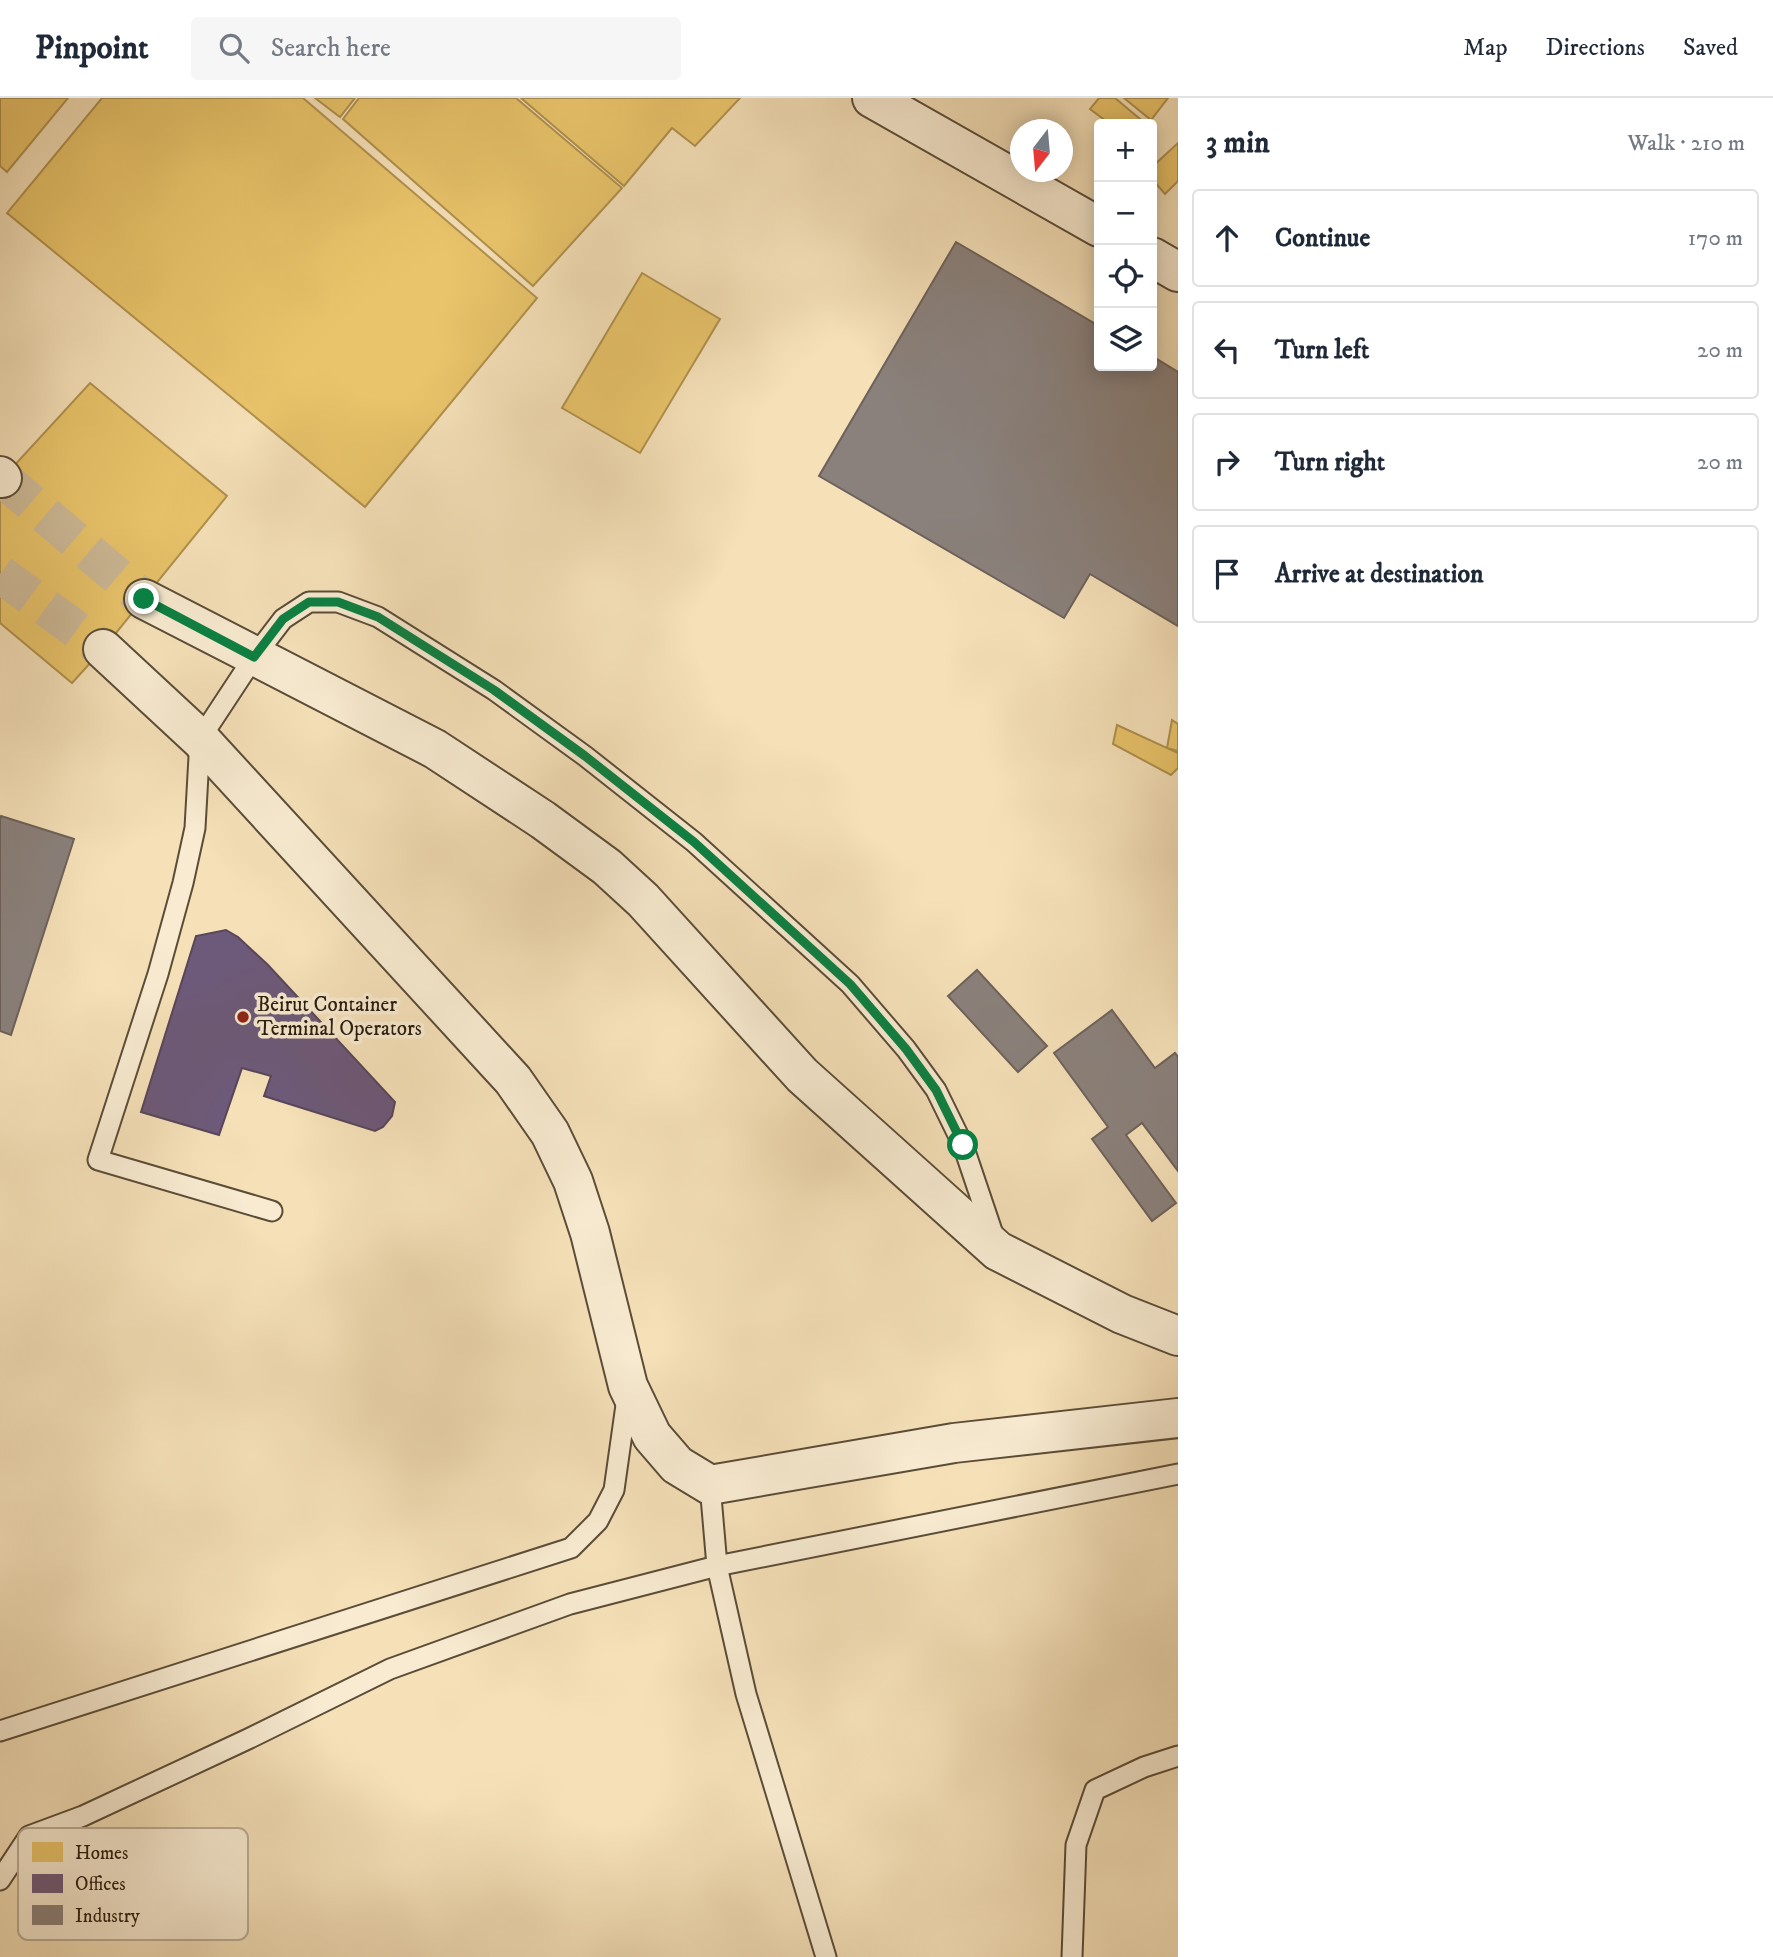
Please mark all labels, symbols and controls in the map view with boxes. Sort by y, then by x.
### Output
search box [191,17,681,80]
text: Pinpoint [35,28,149,69]
icon: search [215,29,253,67]
text: Search here [271,32,391,65]
text: Map [1463,33,1508,63]
text: Directions [1546,33,1645,63]
text: Saved [1683,33,1738,63]
north arrow [1010,119,1073,182]
map controls [1094,119,1157,371]
button: + [1094,119,1157,182]
text: 3 min [1206,125,1270,162]
text: Walk · 210 m [1628,129,1745,158]
button: − [1094,182,1157,245]
icon: ahead [1208,219,1246,257]
text: Continue [1275,222,1370,255]
text: 170 m [1688,224,1743,253]
button: locate [1094,245,1157,308]
button: layers [1094,308,1157,371]
icon: left [1208,331,1246,369]
text: Turn left [1275,334,1369,367]
text: 20 m [1697,336,1743,365]
icon: right [1208,443,1246,481]
text: Turn right [1275,446,1385,479]
text: 20 m [1697,448,1743,477]
icon: arrive [1208,555,1246,593]
text: Arrive at destination [1275,558,1484,591]
route end [128,583,159,614]
place label: Beirut Container Terminal Operators [257,992,422,1042]
marker: Beirut Container Terminal Operators [235,1009,251,1025]
route start [947,1129,978,1160]
legend [18,1828,248,1940]
text: Homes [75,1842,128,1865]
text: Offices [75,1873,126,1896]
text: Industry [75,1905,141,1928]

